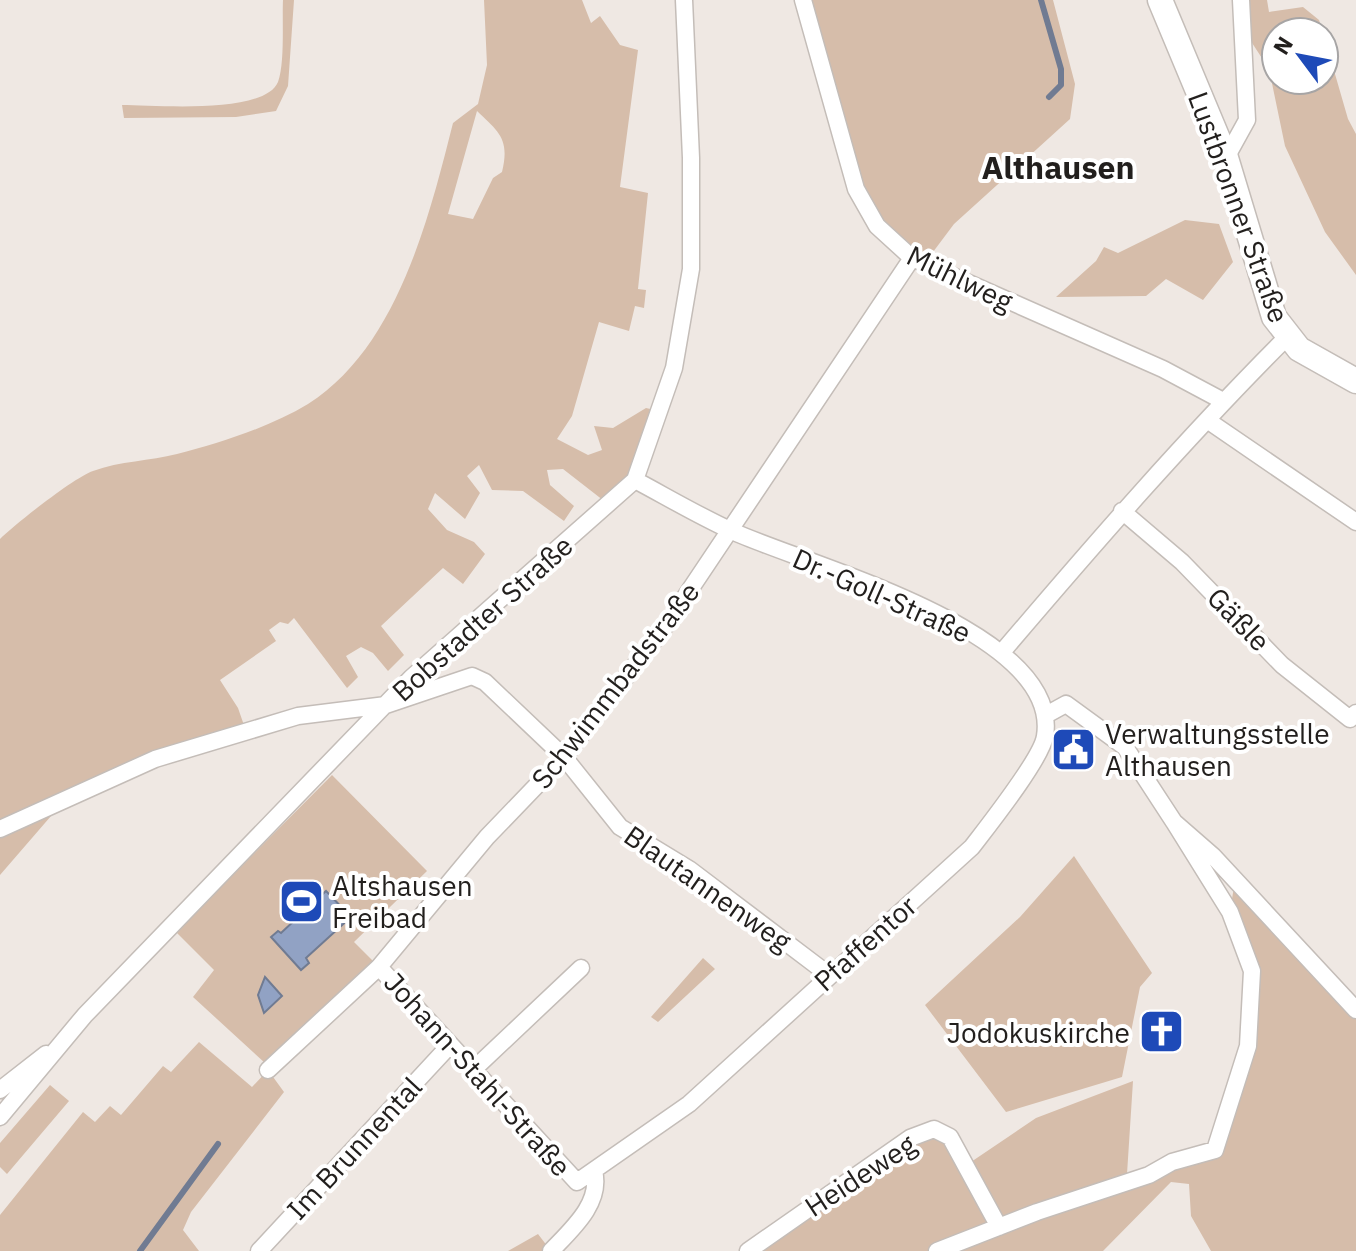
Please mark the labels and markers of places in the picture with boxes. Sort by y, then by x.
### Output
place label: Verwaltungsstelle Althausen [1105,715,1330,784]
public building icon: Verwaltungsstelle Althausen [1050,725,1098,773]
place label: Altshausen Freibad [332,867,473,936]
sports icon: Altshausen Freibad [277,877,325,925]
church icon: Jodokuskirche [1137,1008,1185,1056]
place label: Jodokuskirche [947,1014,1130,1051]

